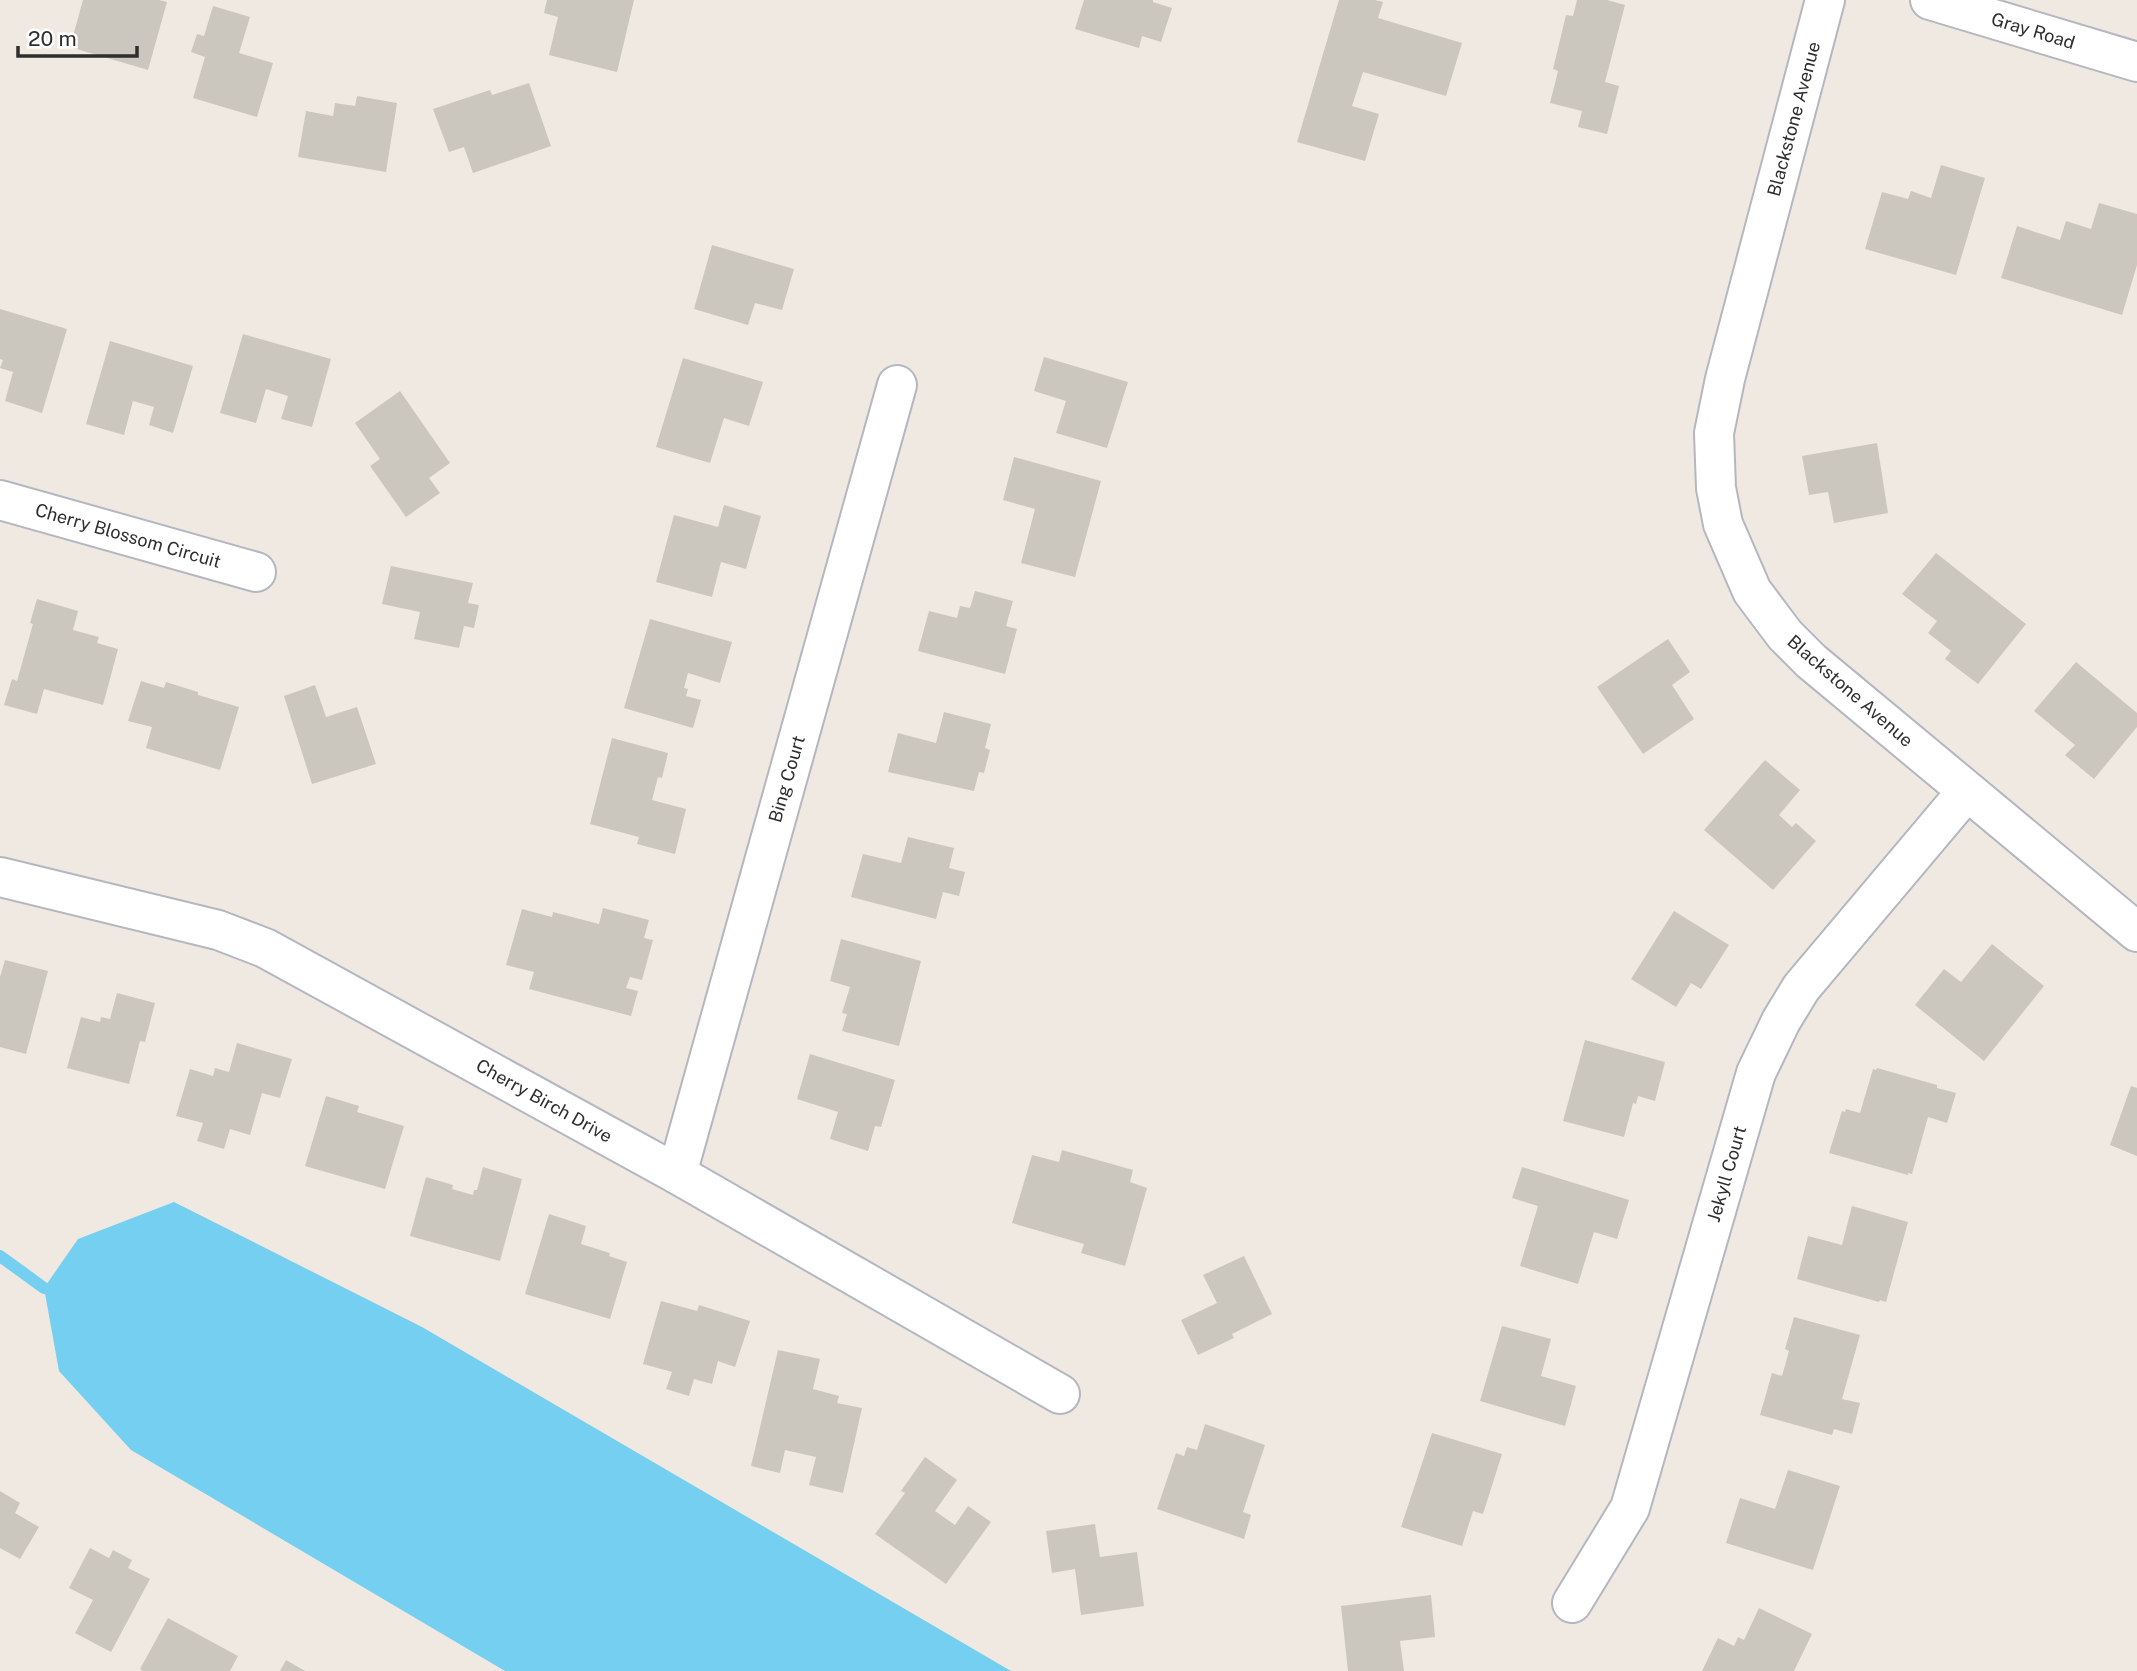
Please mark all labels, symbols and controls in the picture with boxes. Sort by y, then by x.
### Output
street label: Gray Road [1989,8,2077,53]
scale bar [18,14,136,58]
text: 20 m [28,26,77,51]
street label: Blackstone Avenue [1763,39,1824,199]
street label: Cherry Blossom Circuit [33,499,223,572]
street label: Blackstone Avenue [1783,630,1917,751]
street label: Bing Court [764,733,809,825]
street label: Cherry Birch Drive [473,1054,616,1147]
street label: Jekyll Court [1703,1123,1750,1224]

